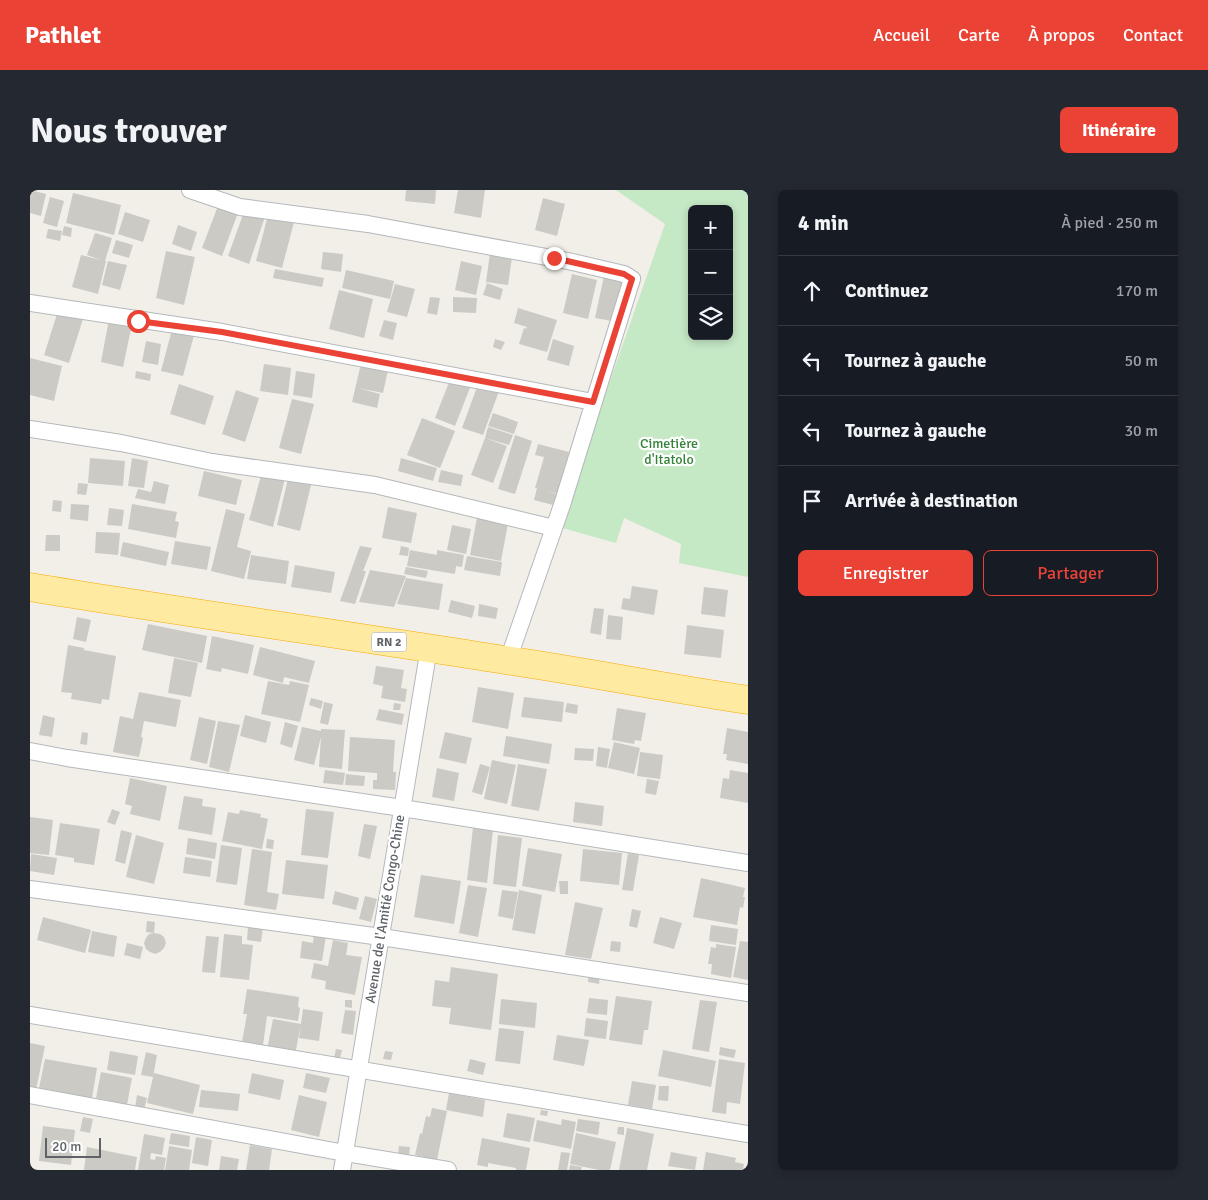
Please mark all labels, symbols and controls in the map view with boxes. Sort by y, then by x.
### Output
text: Pathlet [25,20,101,50]
text: Accueil [873,24,930,46]
text: Carte [958,24,1000,46]
text: À propos [1028,24,1095,46]
text: Contact [1123,24,1183,46]
button: Itinéraire [1060,107,1178,153]
text: Nous trouver [30,109,227,152]
map controls [688,205,733,340]
button: + [688,205,733,250]
text: 4 min [798,210,849,236]
text: À pied · 250 m [1061,213,1158,233]
route end [543,247,566,270]
button: − [688,250,733,295]
icon: ahead [798,277,826,305]
text: Continuez [845,279,928,303]
text: 170 m [1116,281,1158,301]
button: layers [688,295,733,340]
route start [127,310,150,333]
icon: left [798,347,826,375]
text: Tournez à gauche [845,349,986,373]
text: 50 m [1124,351,1158,371]
icon: left [798,417,826,445]
text: Tournez à gauche [845,419,986,443]
text: 30 m [1124,421,1158,441]
park label: Cimetière d'Itatolo [640,435,698,468]
icon: arrive [798,487,826,515]
text: Arrivée à destination [845,489,1018,513]
button: Enregistrer [798,550,973,596]
button: Partager [983,550,1158,596]
road number: RN 2 [372,632,406,652]
street label: Avenue de l'Amitié Congo-Chine [362,814,408,1004]
scale bar [45,1135,101,1158]
text: 20 m [52,1138,81,1155]

